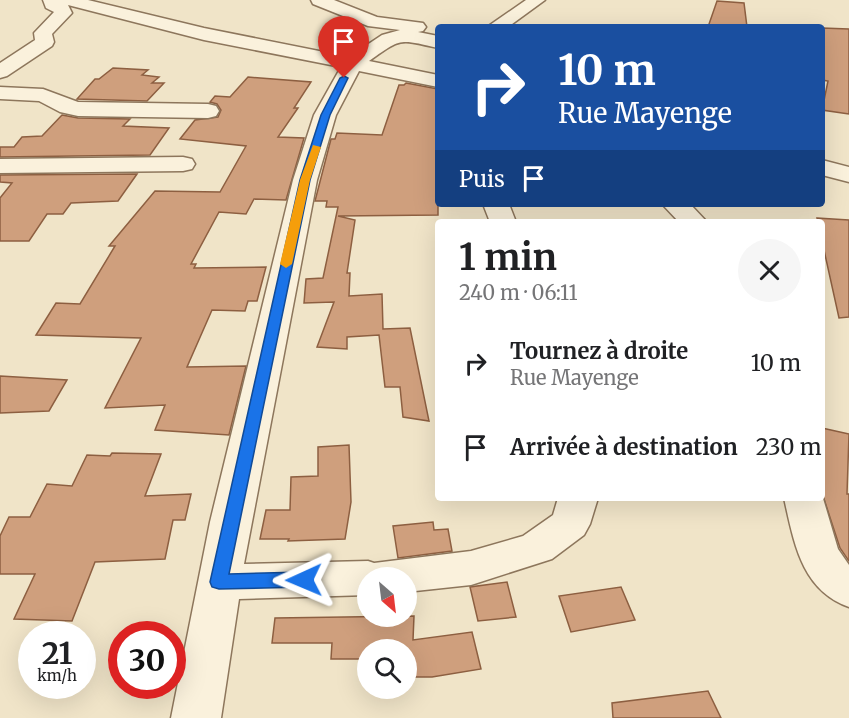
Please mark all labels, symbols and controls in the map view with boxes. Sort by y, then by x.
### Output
pin [318,16,369,78]
icon: arrive [327,25,360,58]
text: 10 m [558,44,656,96]
icon: right [459,48,537,126]
text: Rue Mayenge [558,96,732,130]
icon: arrive [517,162,550,195]
text: Puis [459,165,505,193]
text: 1 min [459,235,557,280]
button: close [738,239,801,302]
text: 240 m · 06:11 [459,280,578,305]
text: Tournez à droite [510,337,688,365]
icon: right [459,347,492,380]
text: 10 m [751,349,801,377]
text: Rue Mayenge [510,365,639,390]
icon: arrive [459,431,492,464]
text: Arrivée à destination [510,433,738,461]
text: 230 m [756,433,822,461]
position arrow [272,548,336,612]
north arrow [357,567,417,627]
map controls [357,567,417,699]
speed limit sign: 30 [108,621,186,699]
text: 21 [42,634,72,672]
button: search [357,639,417,699]
text: km/h [37,666,77,685]

